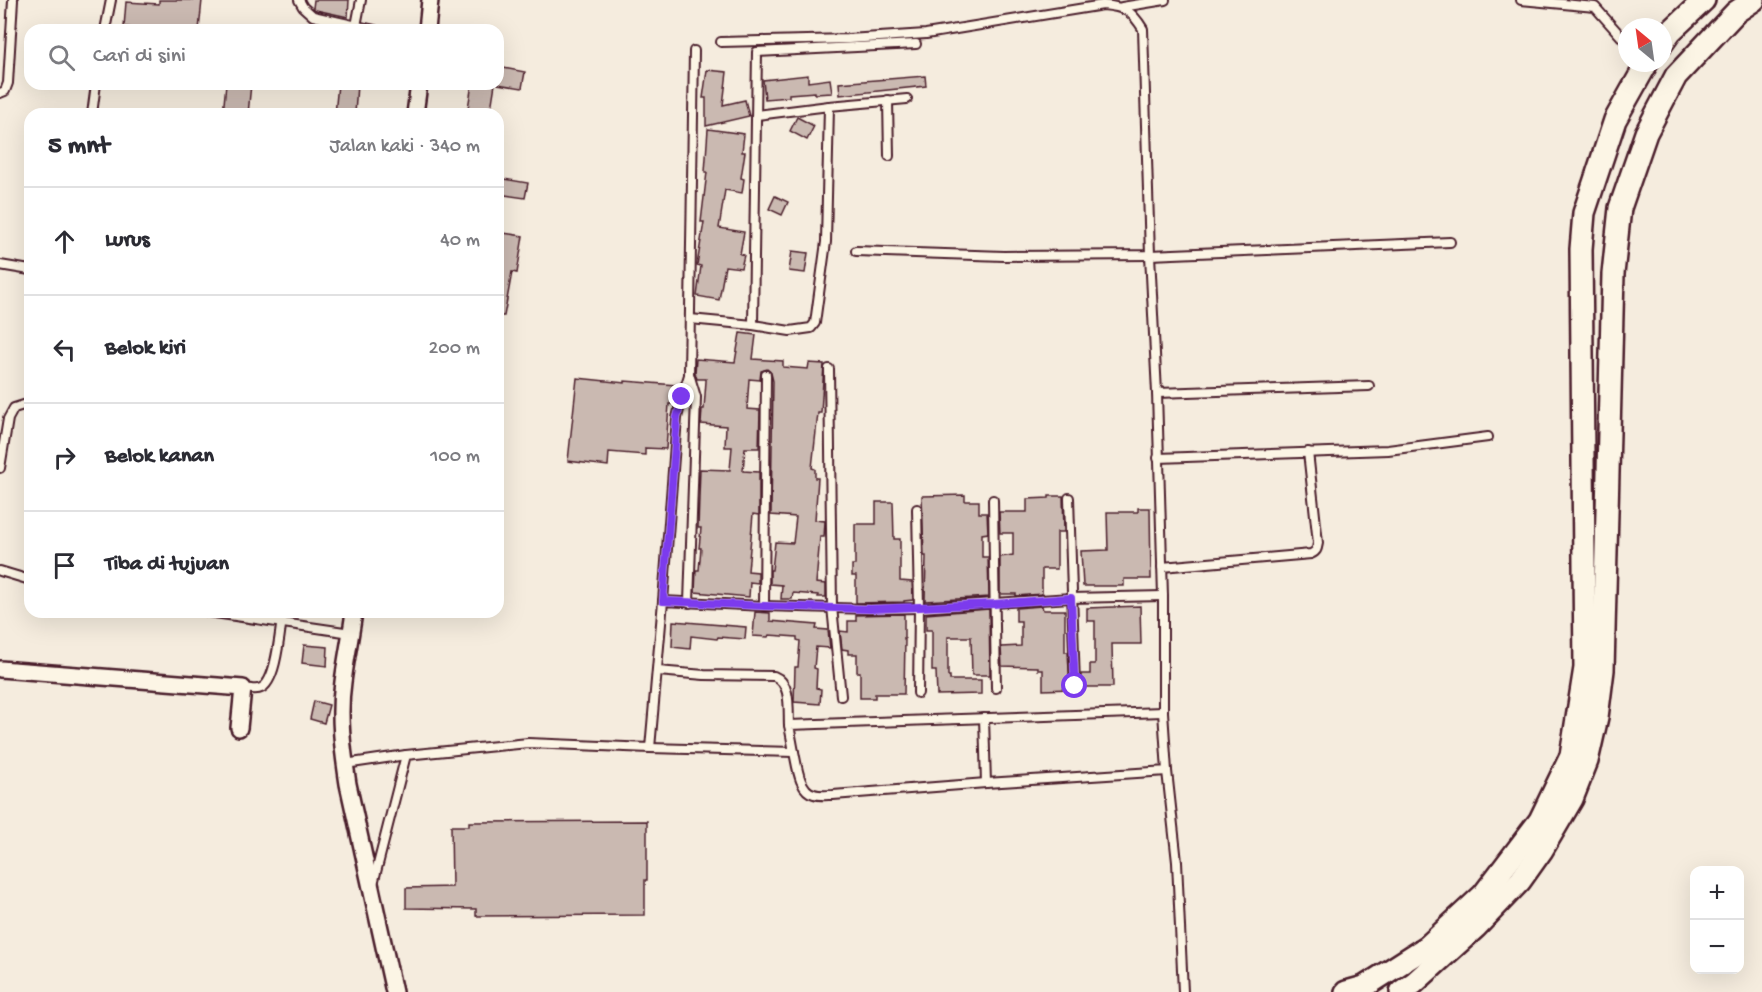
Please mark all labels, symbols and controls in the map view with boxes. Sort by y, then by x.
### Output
north arrow [1618,18,1672,72]
search box [24,24,504,90]
icon: search [45,41,78,74]
text: Cari di sini [93,44,186,70]
text: 5 mnt [48,132,109,163]
text: Jalan kaki · 340 m [329,136,480,159]
icon: ahead [48,225,81,258]
text: Lurus [105,228,150,254]
text: 40 m [440,230,480,253]
icon: left [48,333,81,366]
text: Belok kiri [105,336,186,362]
text: 200 m [429,338,480,361]
route end [668,383,694,409]
icon: right [48,441,81,474]
text: Belok kanan [105,444,214,470]
text: 100 m [430,446,480,469]
icon: arrive [48,549,81,582]
text: Tiba di tujuan [105,552,229,578]
route start [1061,672,1087,698]
map controls [1690,866,1744,974]
button: + [1690,866,1744,920]
button: − [1690,920,1744,974]

